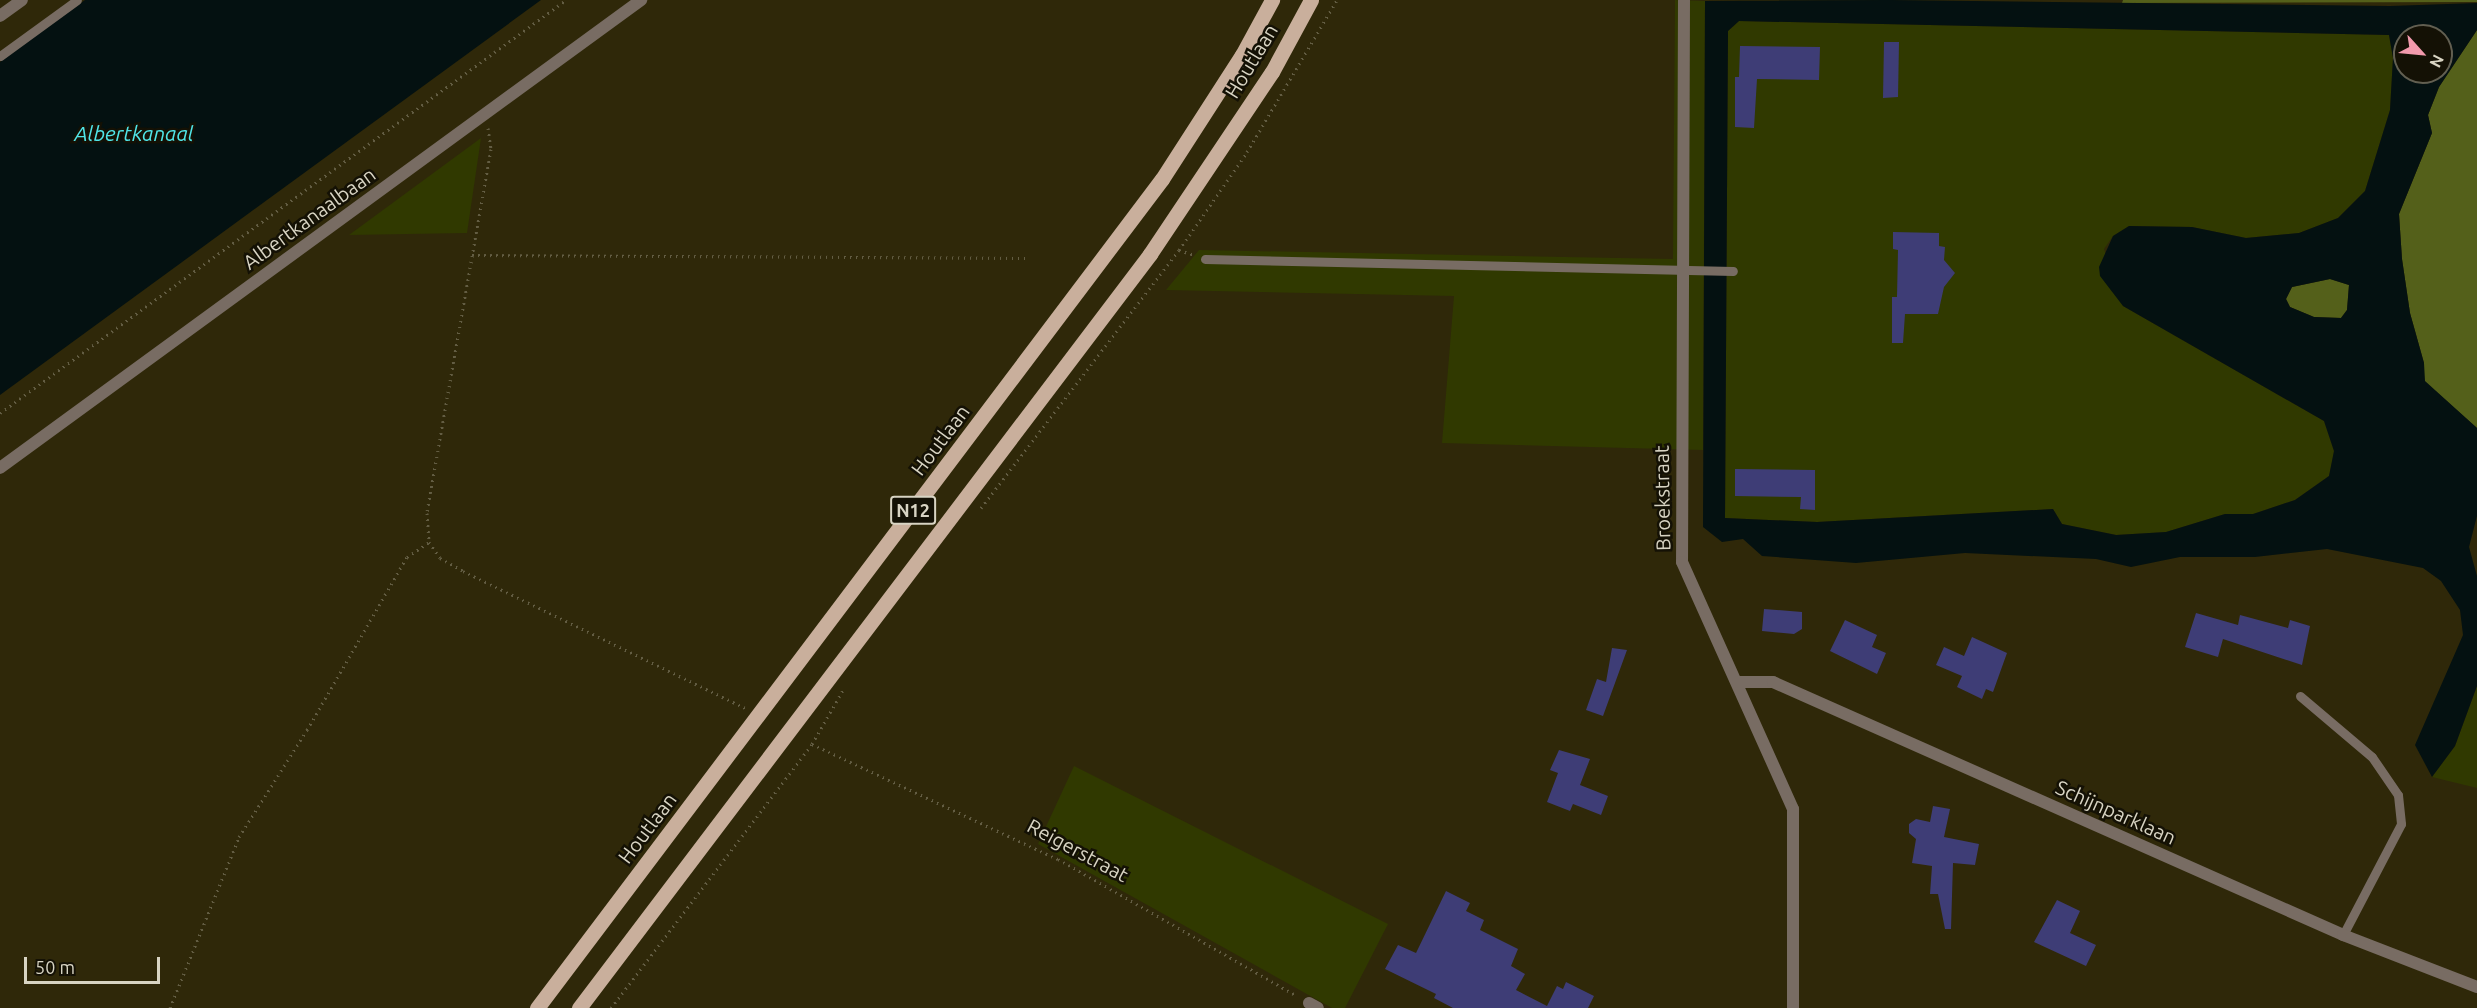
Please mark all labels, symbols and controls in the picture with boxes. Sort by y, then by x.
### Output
street label: Houtlaan [1220,20,1282,102]
north arrow [2393,24,2453,84]
text: N [2427,52,2448,71]
water label: Albertkanaal [74,120,194,146]
street label: Albertkanaalbaan [238,162,380,274]
street label: Houtlaan [906,400,974,480]
street label: Broekstraat [1649,445,1675,551]
road number: N12 [889,495,937,525]
street label: Schijnparklaan [2052,775,2180,849]
street label: Houtlaan [613,788,681,868]
street label: Reigerstraat [1023,813,1133,887]
scale bar [27,945,164,983]
text: 50 m [35,957,75,977]

